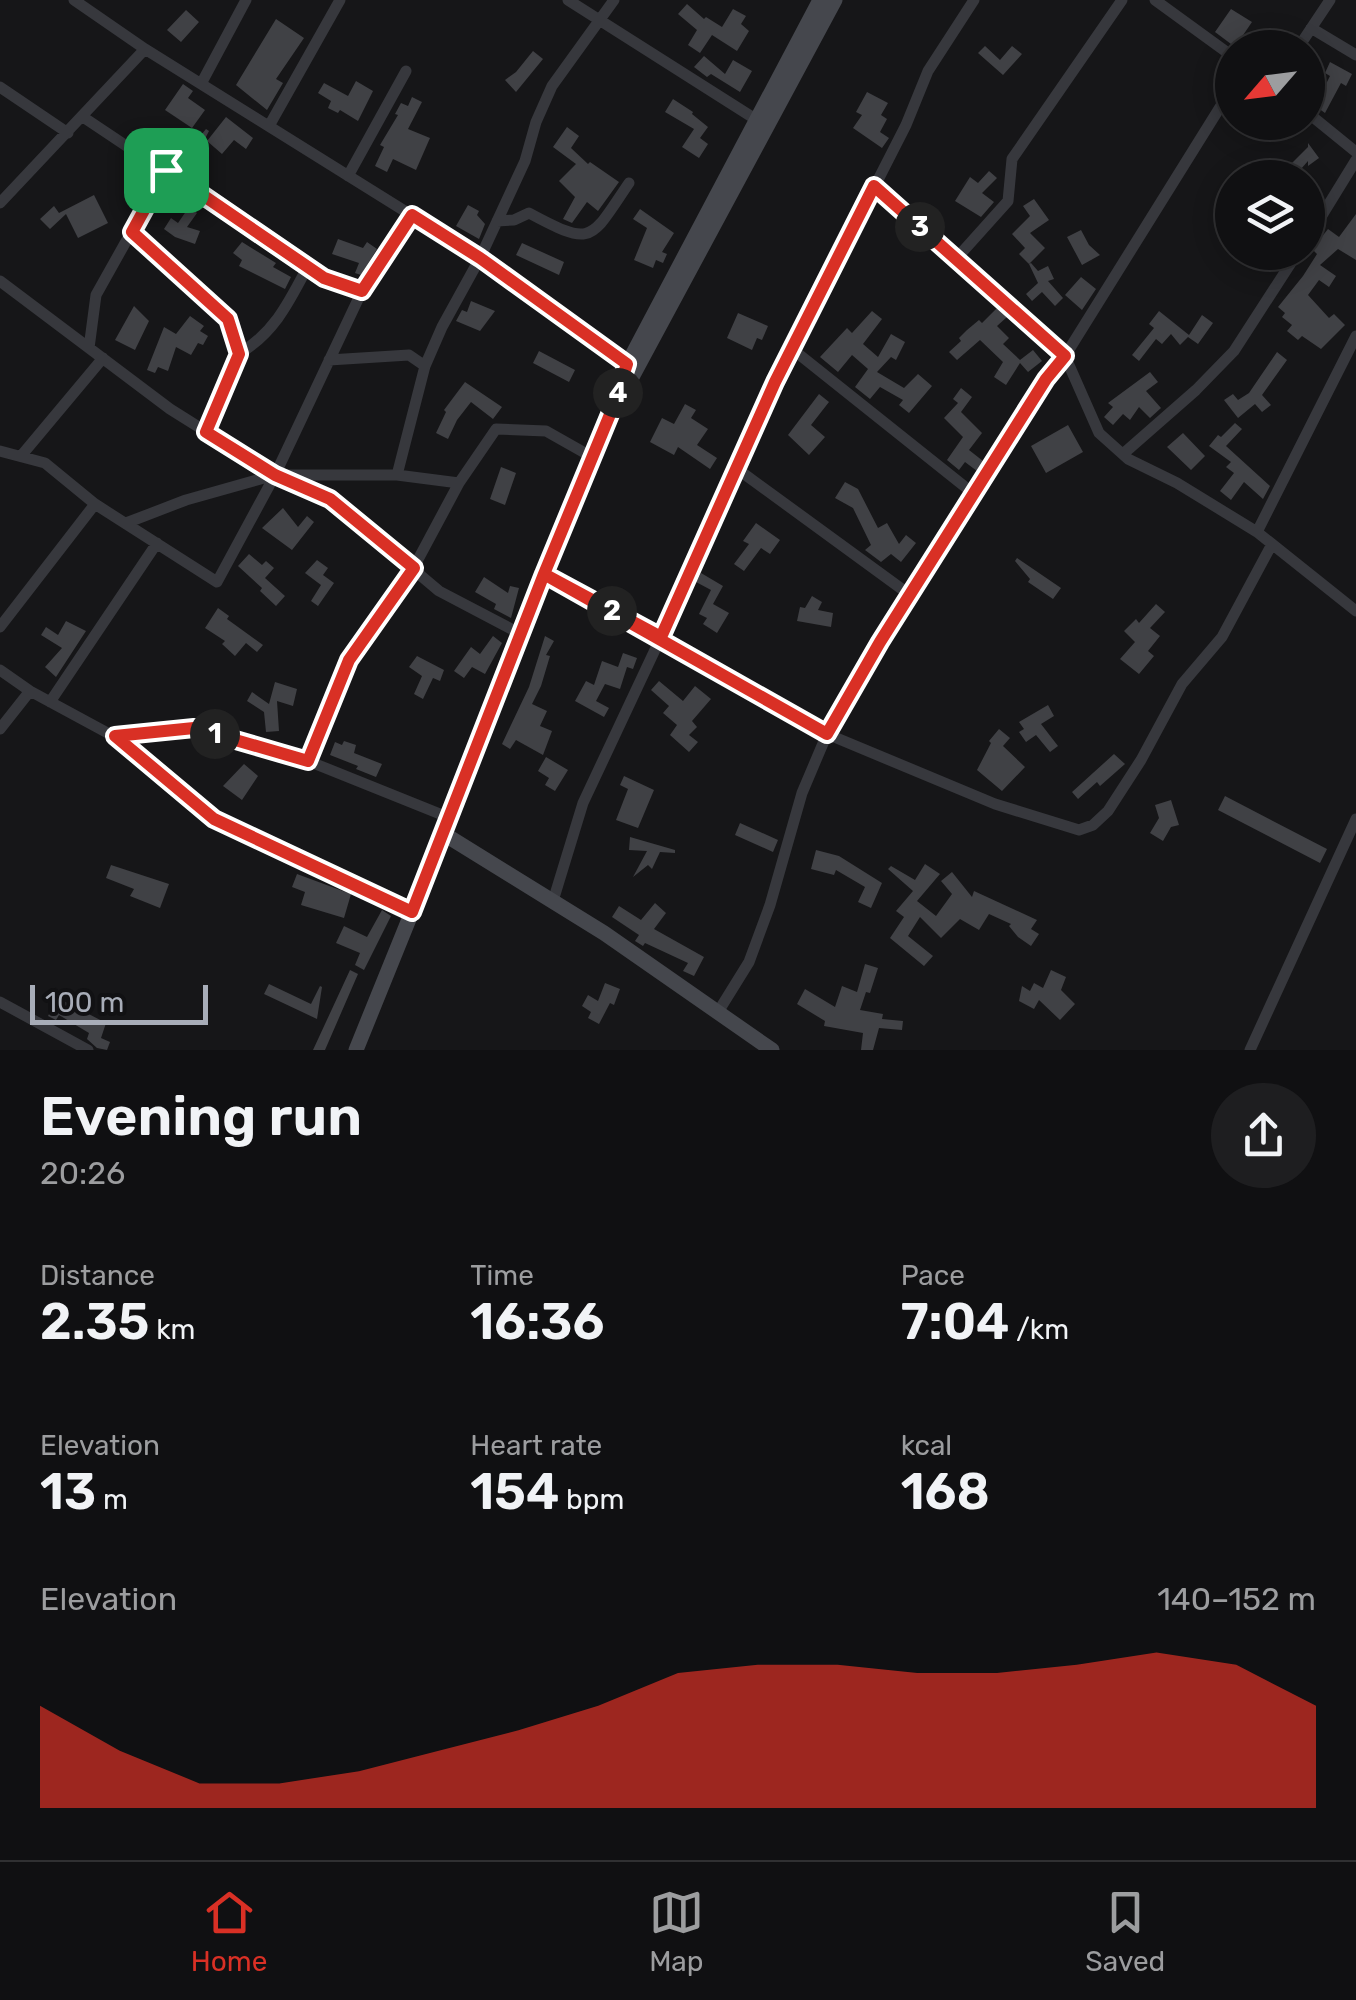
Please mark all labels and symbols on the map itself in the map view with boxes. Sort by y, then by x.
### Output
north arrow [1215,30,1325,140]
pin [124,128,209,213]
pin: 3 [895,202,945,252]
pin: 4 [593,368,643,418]
pin: 2 [587,586,637,636]
pin: 1 [190,709,240,759]
scale bar [30,980,208,1024]

